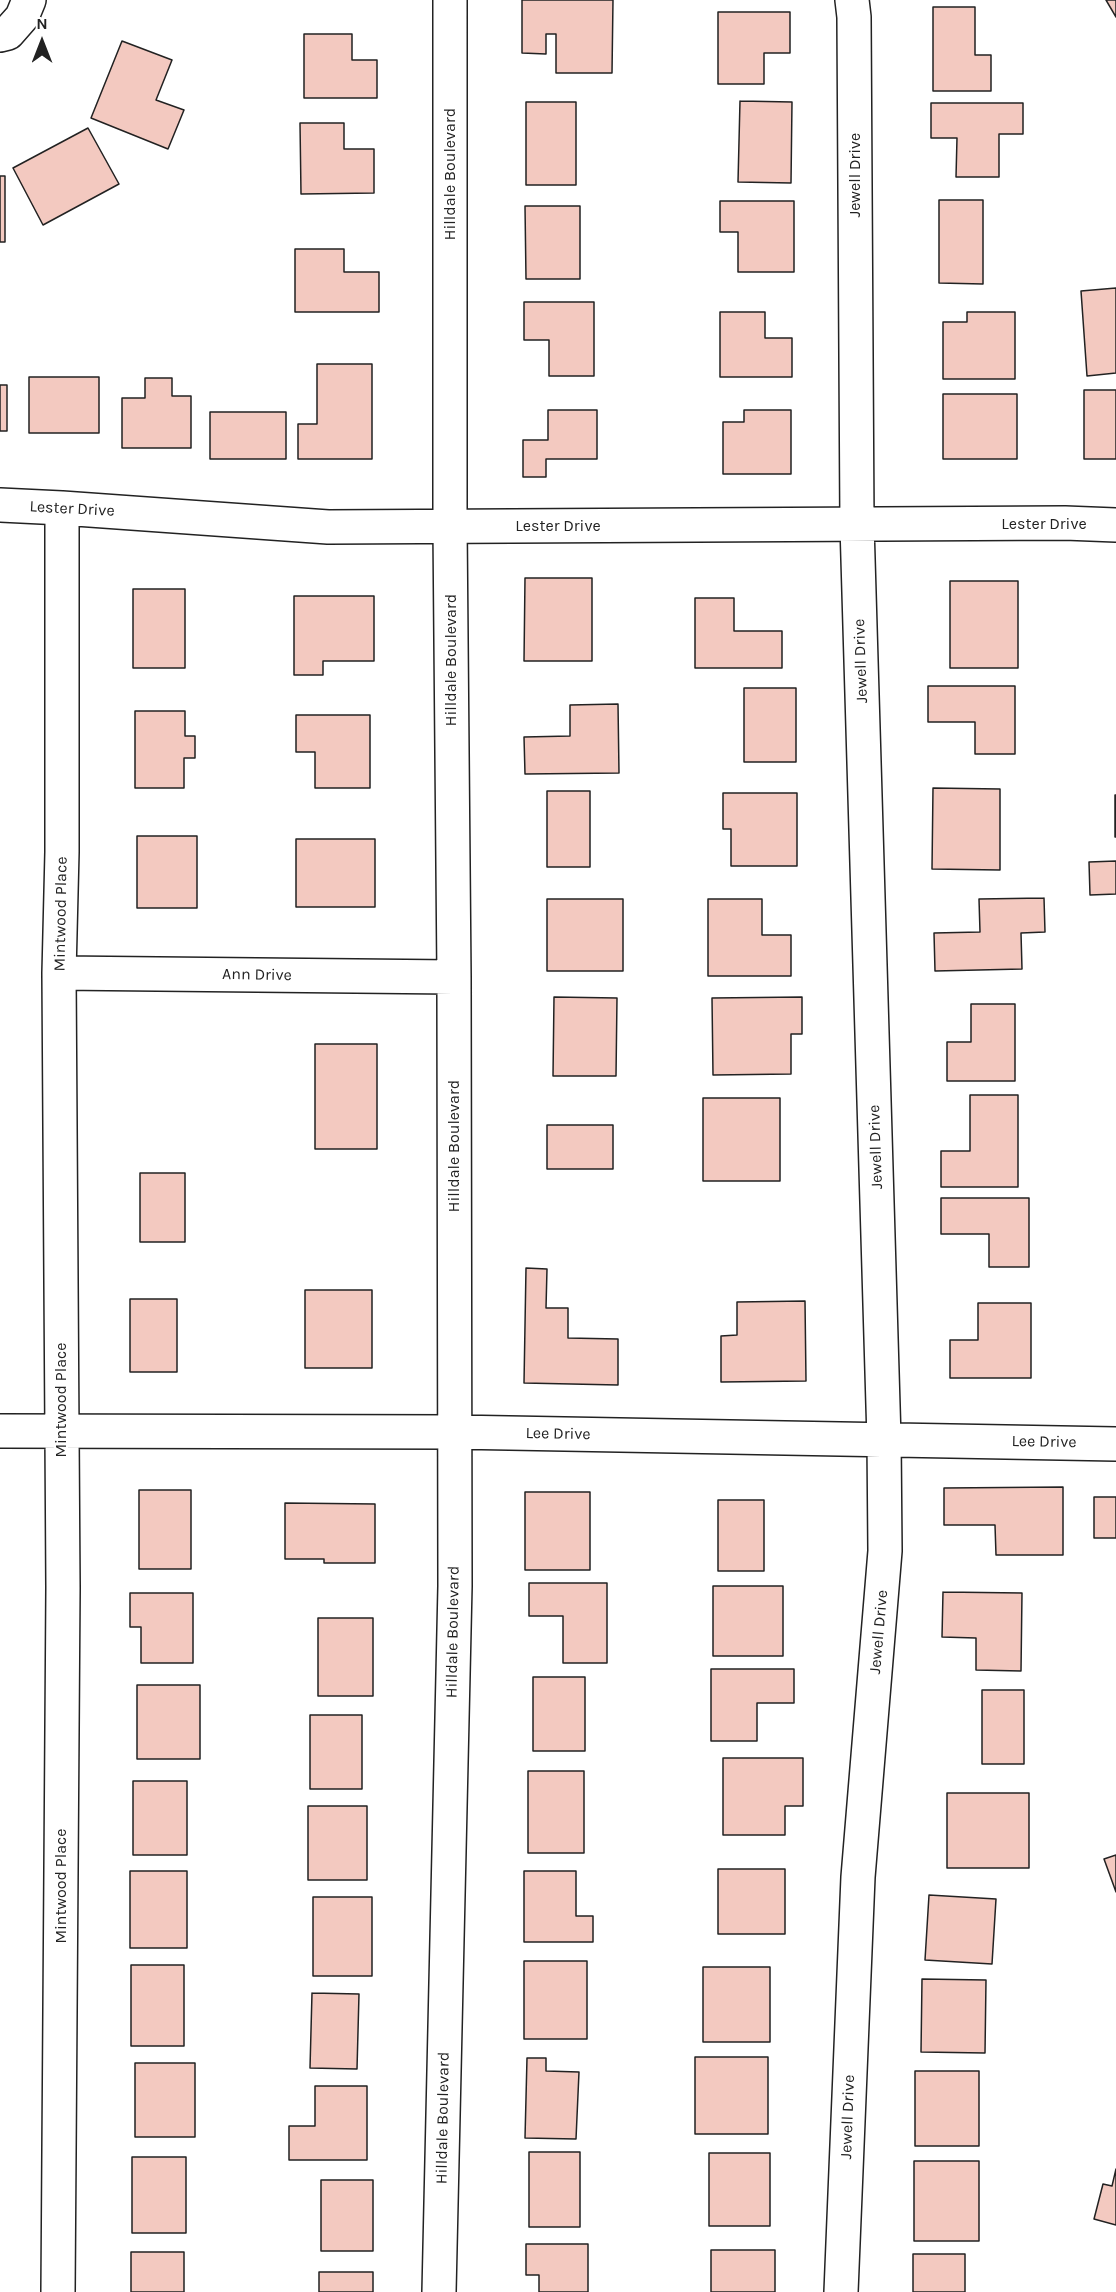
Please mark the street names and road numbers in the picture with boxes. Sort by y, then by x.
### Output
street label: Hilldale Boulevard [440,108,460,240]
street label: Jewell Drive [845,133,865,217]
street label: Lester Drive [29,497,115,521]
street label: Lester Drive [1001,514,1087,534]
street label: Lester Drive [515,516,601,536]
street label: Hilldale Boulevard [441,594,461,726]
street label: Jewell Drive [850,618,872,704]
street label: Mintwood Place [50,856,72,972]
street label: Ann Drive [222,965,292,985]
street label: Hilldale Boulevard [444,1080,464,1212]
street label: Jewell Drive [865,1104,887,1190]
street label: Mintwood Place [51,1343,71,1457]
street label: Lee Drive [525,1424,591,1444]
street label: Lee Drive [1011,1432,1077,1452]
street label: Hilldale Boulevard [442,1566,464,1698]
street label: Jewell Drive [866,1589,892,1675]
street label: Mintwood Place [51,1829,71,1943]
street label: Hilldale Boulevard [432,2052,454,2184]
street label: Jewell Drive [837,2074,859,2160]

